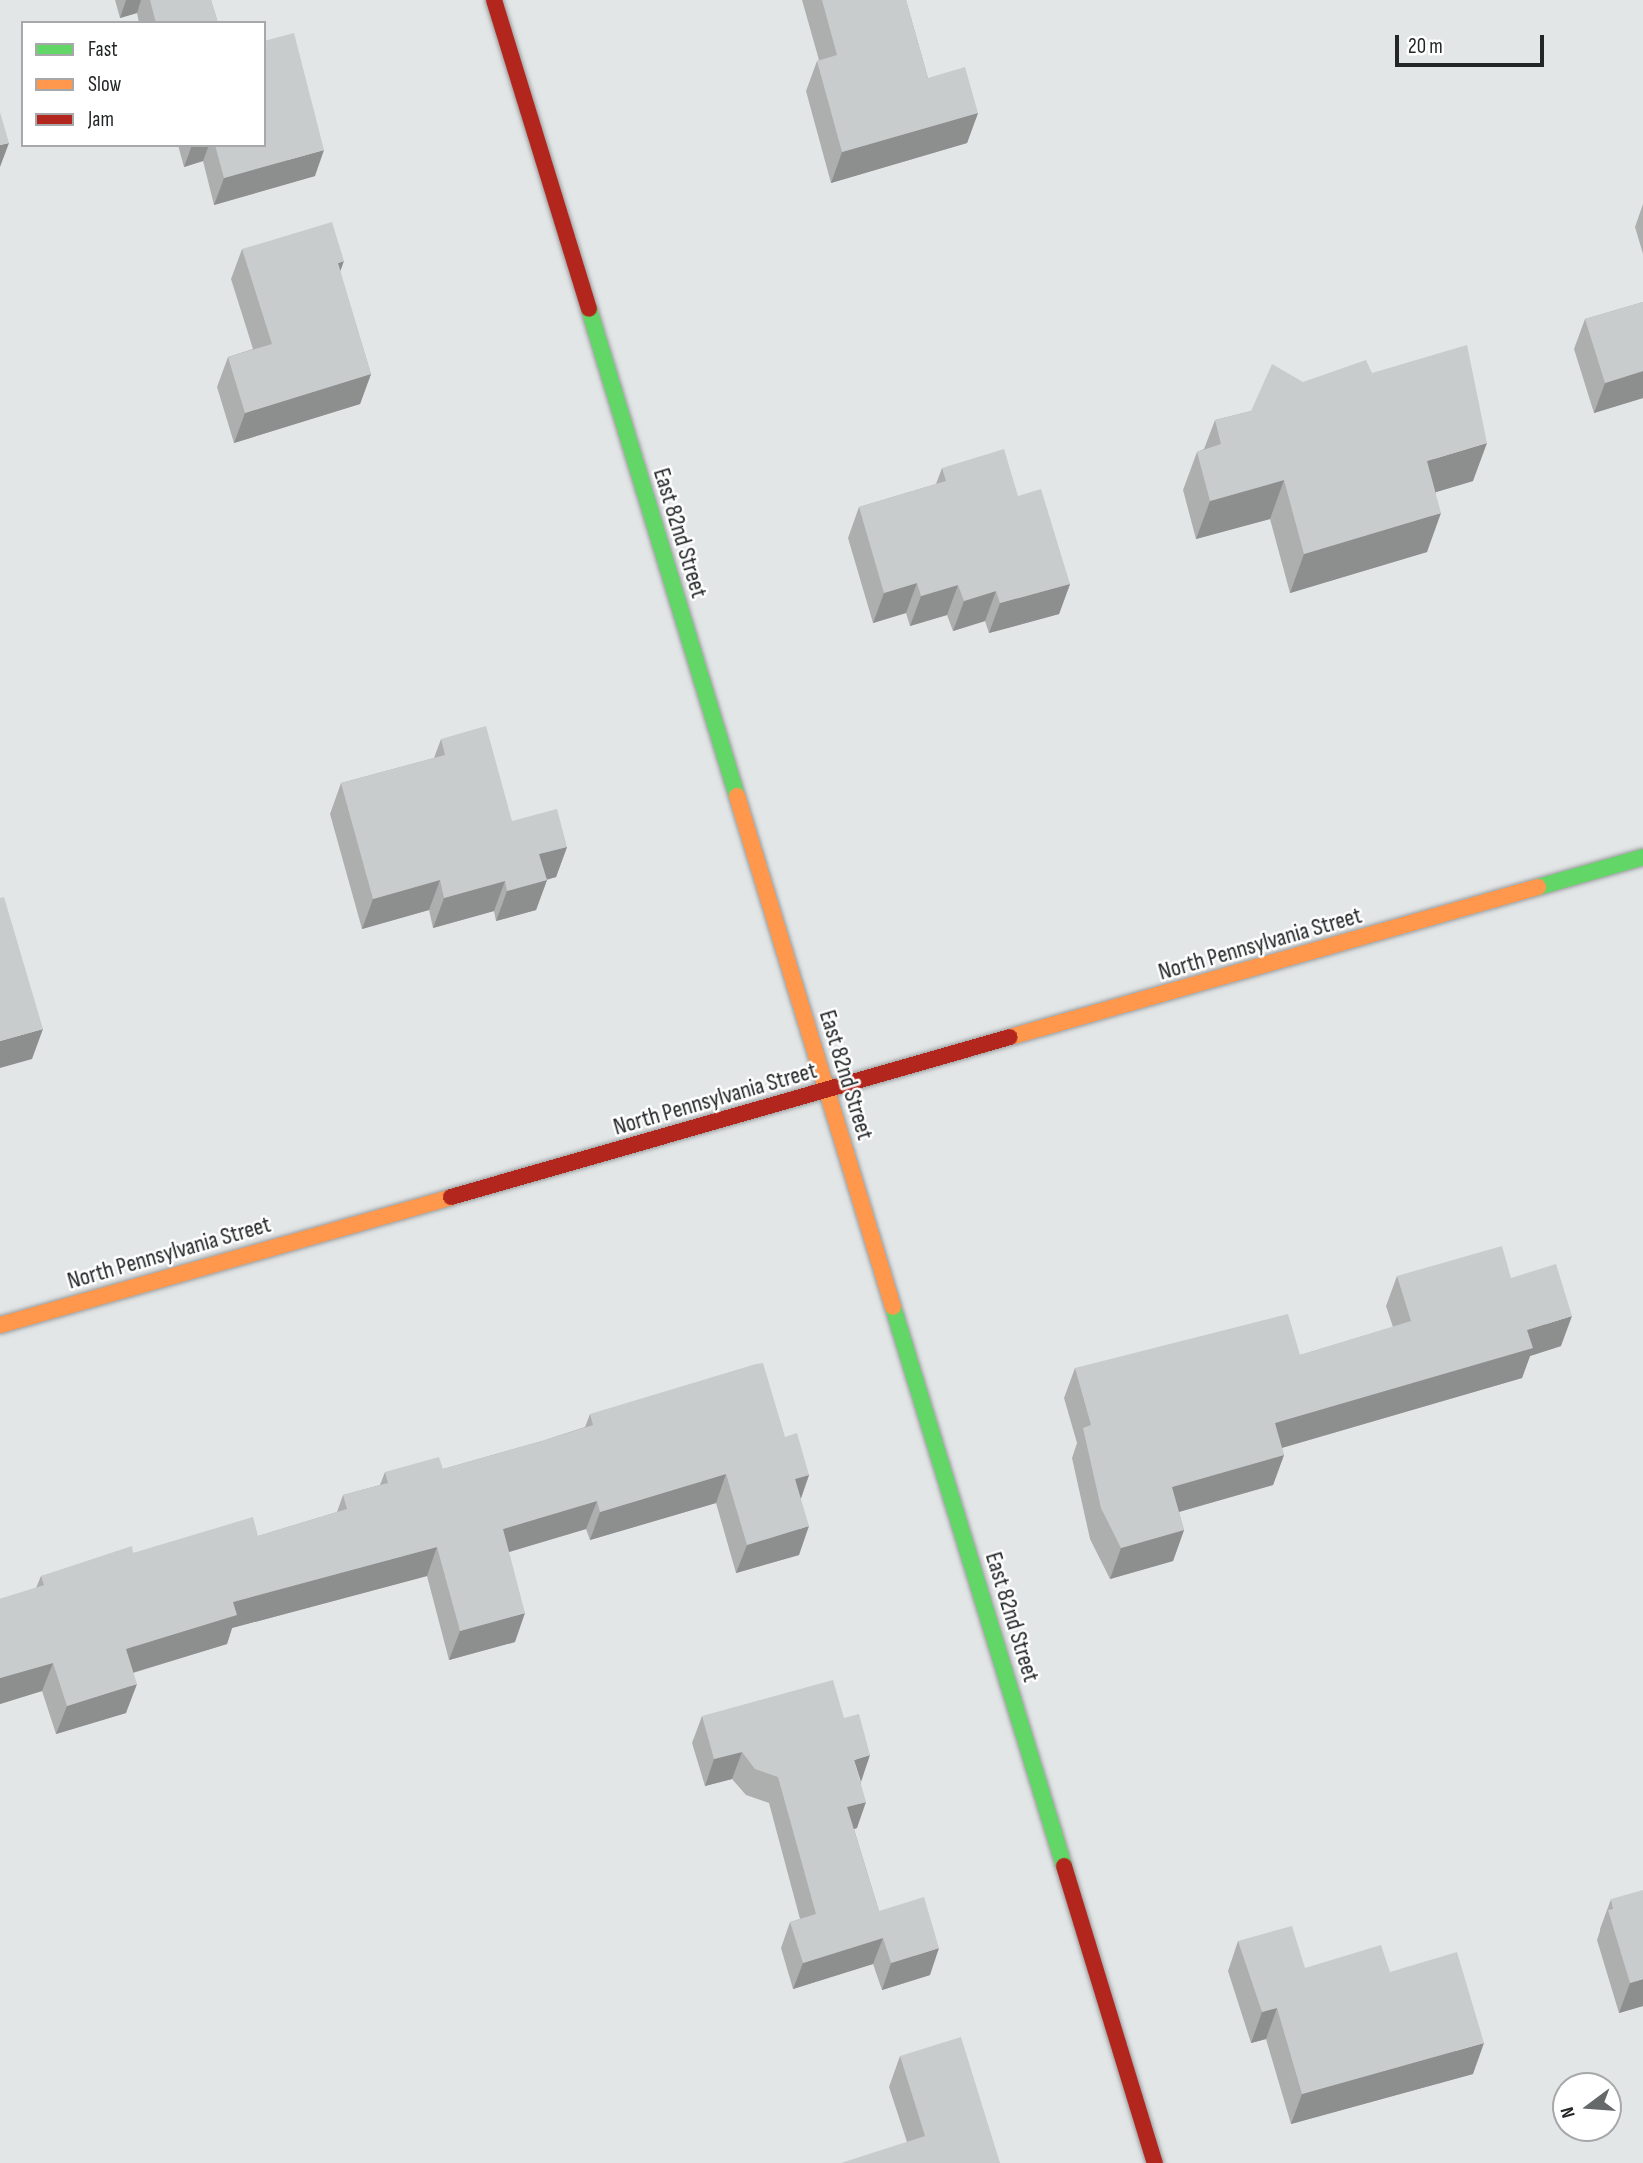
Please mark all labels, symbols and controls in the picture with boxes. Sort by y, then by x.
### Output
legend [21,21,266,147]
scale bar [1398,21,1547,65]
text: 20 m [1408,34,1443,59]
text: Fast [88,37,118,62]
text: Slow [88,72,121,97]
text: Jam [88,107,114,132]
street label: East 82nd Street [647,465,713,601]
street label: North Pennsylvania Street [1155,901,1365,987]
street label: East 82nd Street [813,1007,879,1143]
street label: North Pennsylvania Street [610,1056,820,1142]
street label: North Pennsylvania Street [64,1210,274,1296]
street label: East 82nd Street [979,1549,1045,1685]
north arrow [1552,2072,1622,2142]
text: N [1556,2104,1581,2120]

